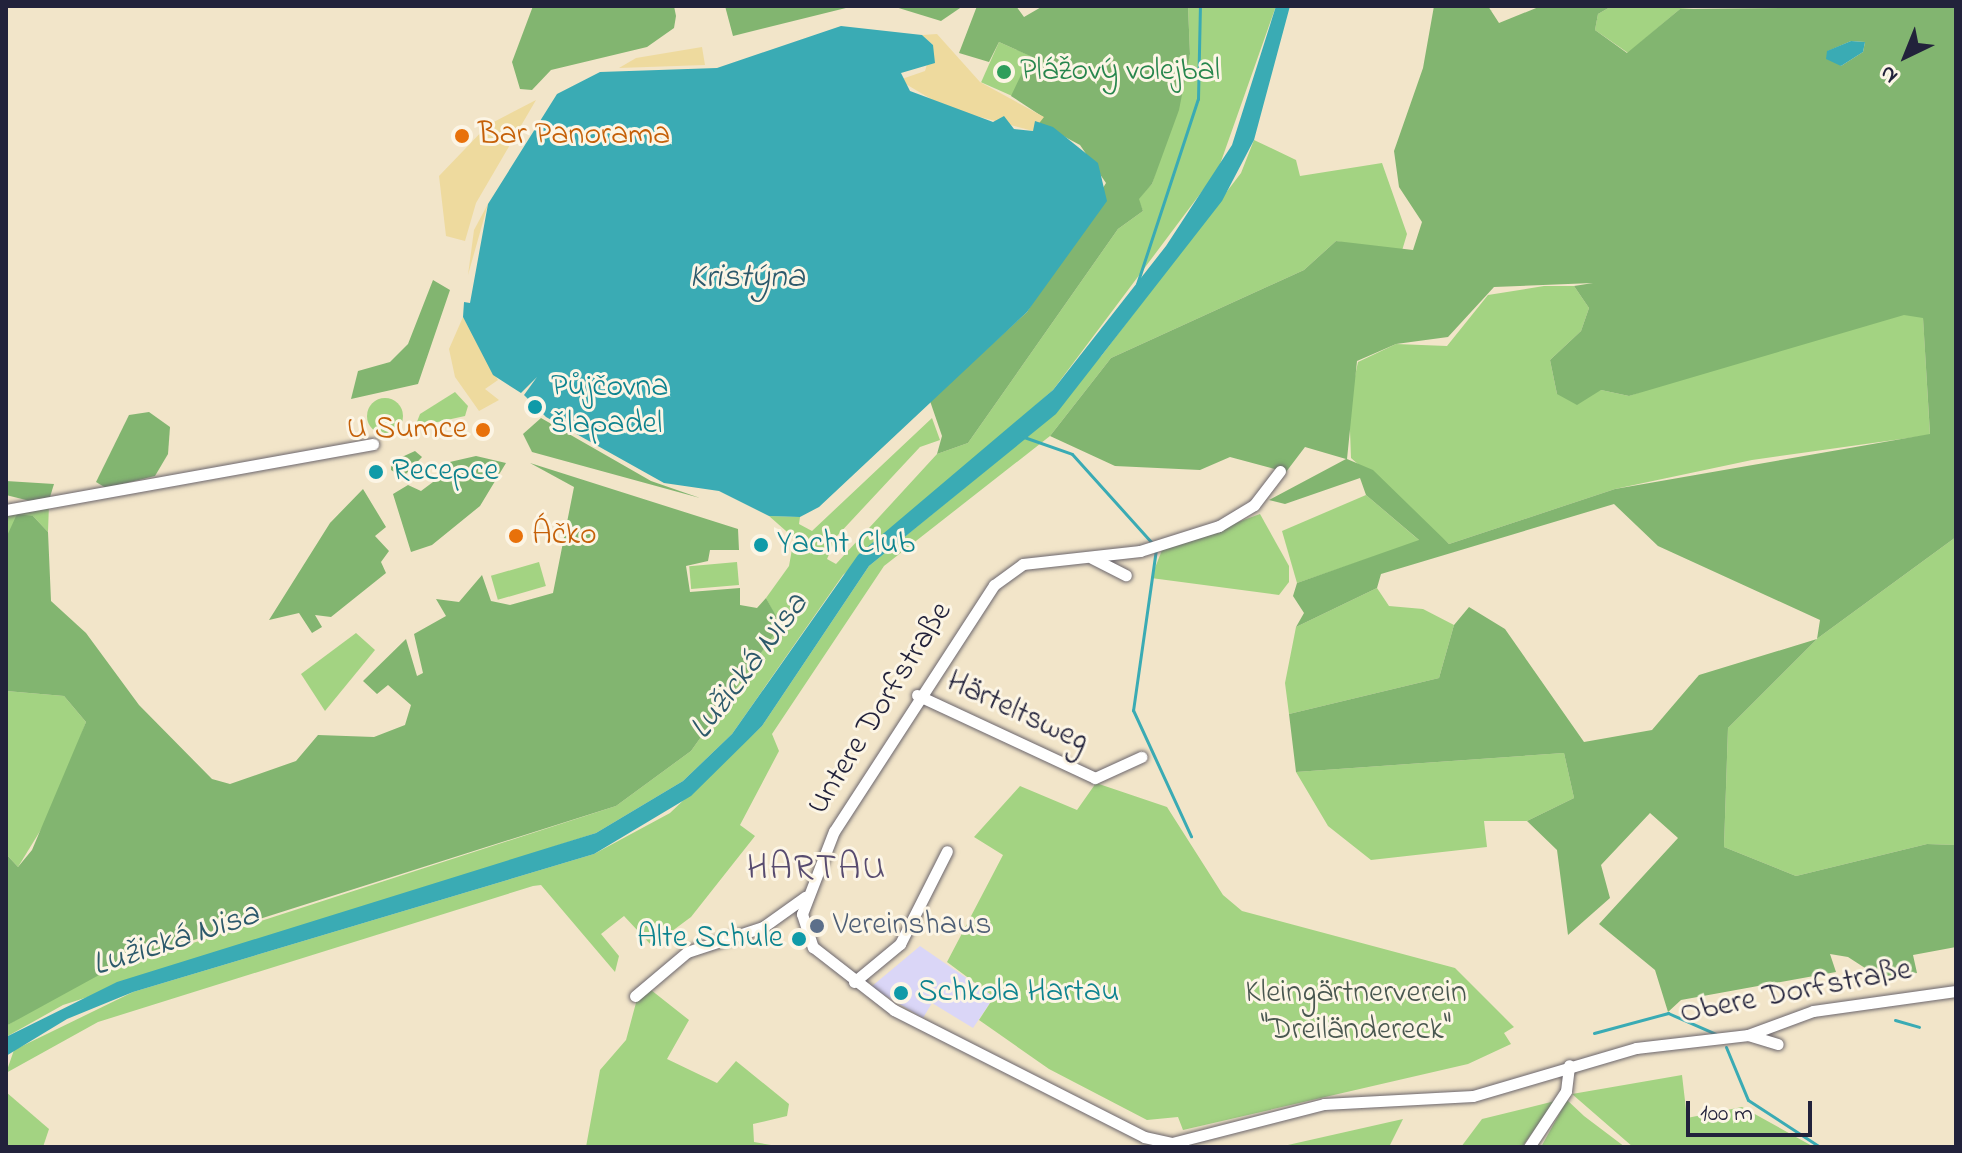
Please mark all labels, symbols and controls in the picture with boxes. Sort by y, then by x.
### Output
north arrow [1866,16,1946,96]
place label: Plážový volejbal [1020,53,1220,91]
text: N [1873,57,1906,90]
marker: Plážový volejbal [995,63,1013,81]
place label: Bar Panorama [478,117,670,155]
marker: Bar Panorama [453,127,471,145]
water label: Kristýna [689,259,805,299]
place label: Půjčovna šlapadel [551,370,668,445]
marker: Půjčovna šlapadel [526,398,544,416]
place label: U Sumce [347,411,467,449]
marker: U Sumce [474,421,492,439]
place label: Recepce [392,453,499,491]
marker: Recepce [367,463,385,481]
place label: Áčko [532,517,597,555]
place label: Yacht Club [777,526,915,564]
marker: Áčko [507,527,525,545]
marker: Yacht Club [752,536,770,554]
water label: Lužická Nisa [682,586,818,748]
street label: Untere Dorfstraße [800,596,962,822]
street label: Härteltsweg [940,663,1094,763]
district label: HARTAU [747,848,887,892]
water label: Lužická Nisa [88,895,264,987]
place label: Vereinshaus [833,907,991,945]
marker: Vereinshaus [808,917,826,935]
place label: Alte Schule [637,920,783,958]
marker: Alte Schule [790,930,808,948]
street label: Obere Dorfstraße [1677,952,1915,1034]
place label: Schkola Hartau [917,974,1119,1012]
park label: Kleingärtnerverein "Dreiländereck" [1245,976,1467,1051]
marker: Schkola Hartau [892,984,910,1002]
scale bar [1690,1085,1816,1135]
text: 100 m [1700,1097,1753,1132]

